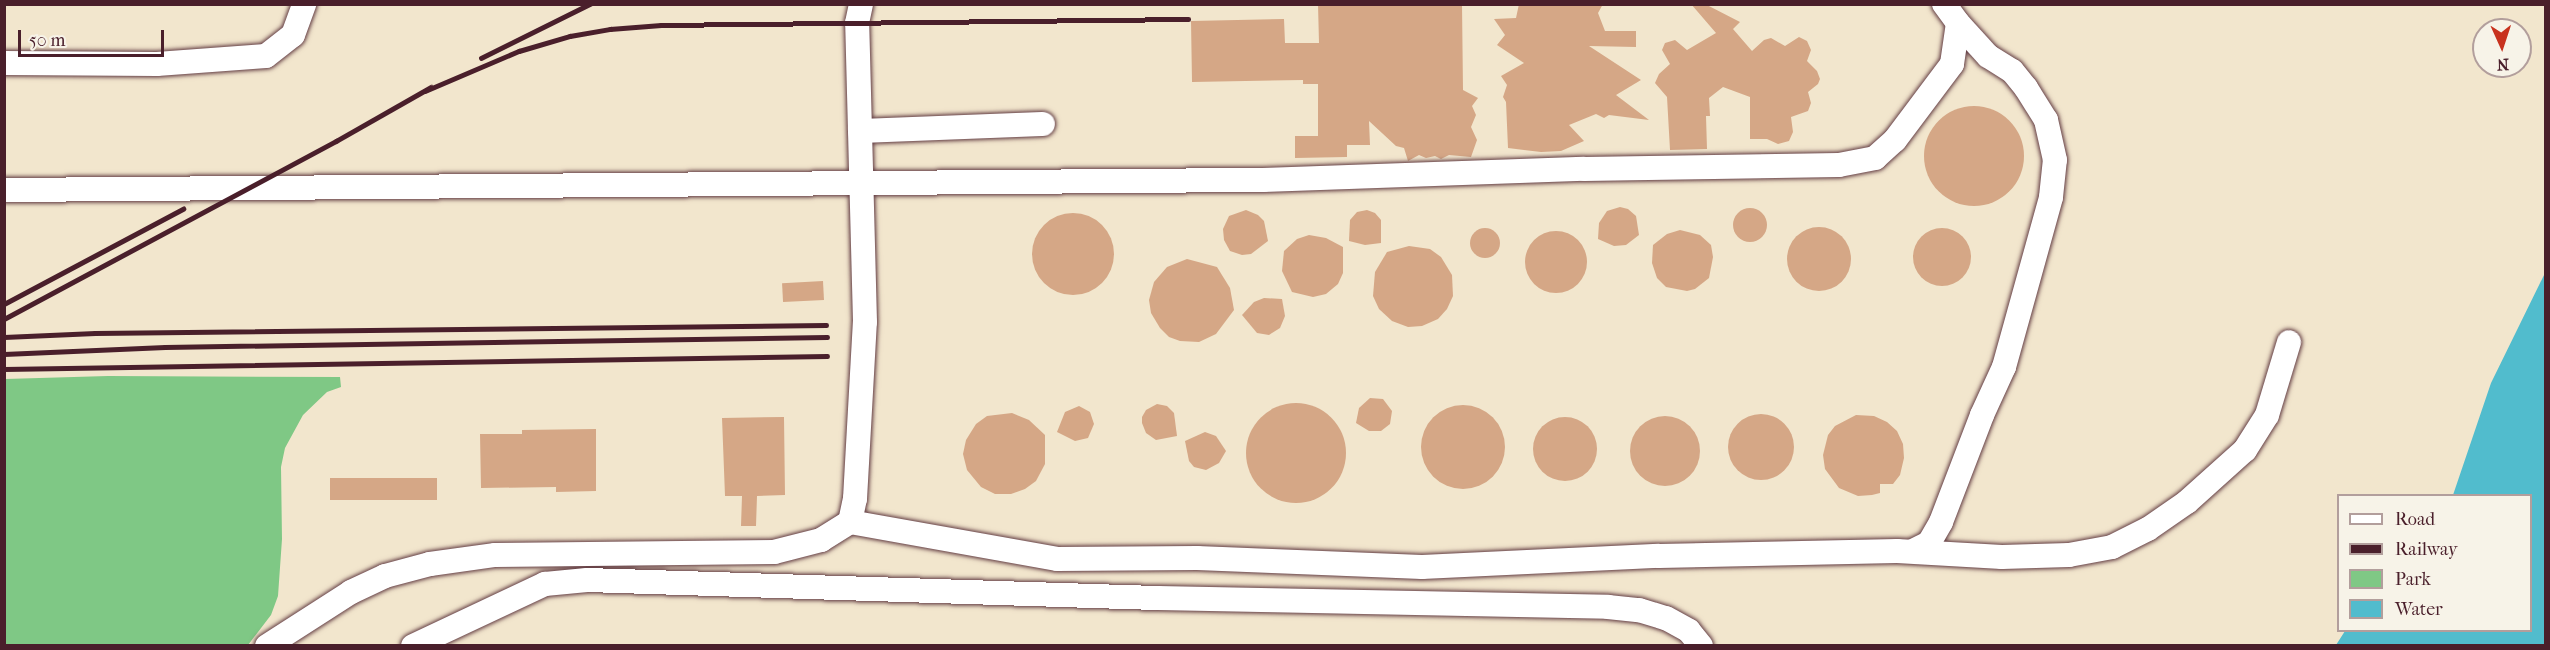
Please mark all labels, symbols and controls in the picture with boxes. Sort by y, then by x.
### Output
scale bar [21,18,166,56]
north arrow [2472,18,2532,78]
text: 50 m [29,30,65,51]
text: N [2496,55,2509,74]
legend [2337,494,2532,632]
text: Road [2395,509,2435,530]
text: Railway [2395,539,2458,560]
text: Park [2395,569,2431,590]
text: Water [2395,599,2443,620]

